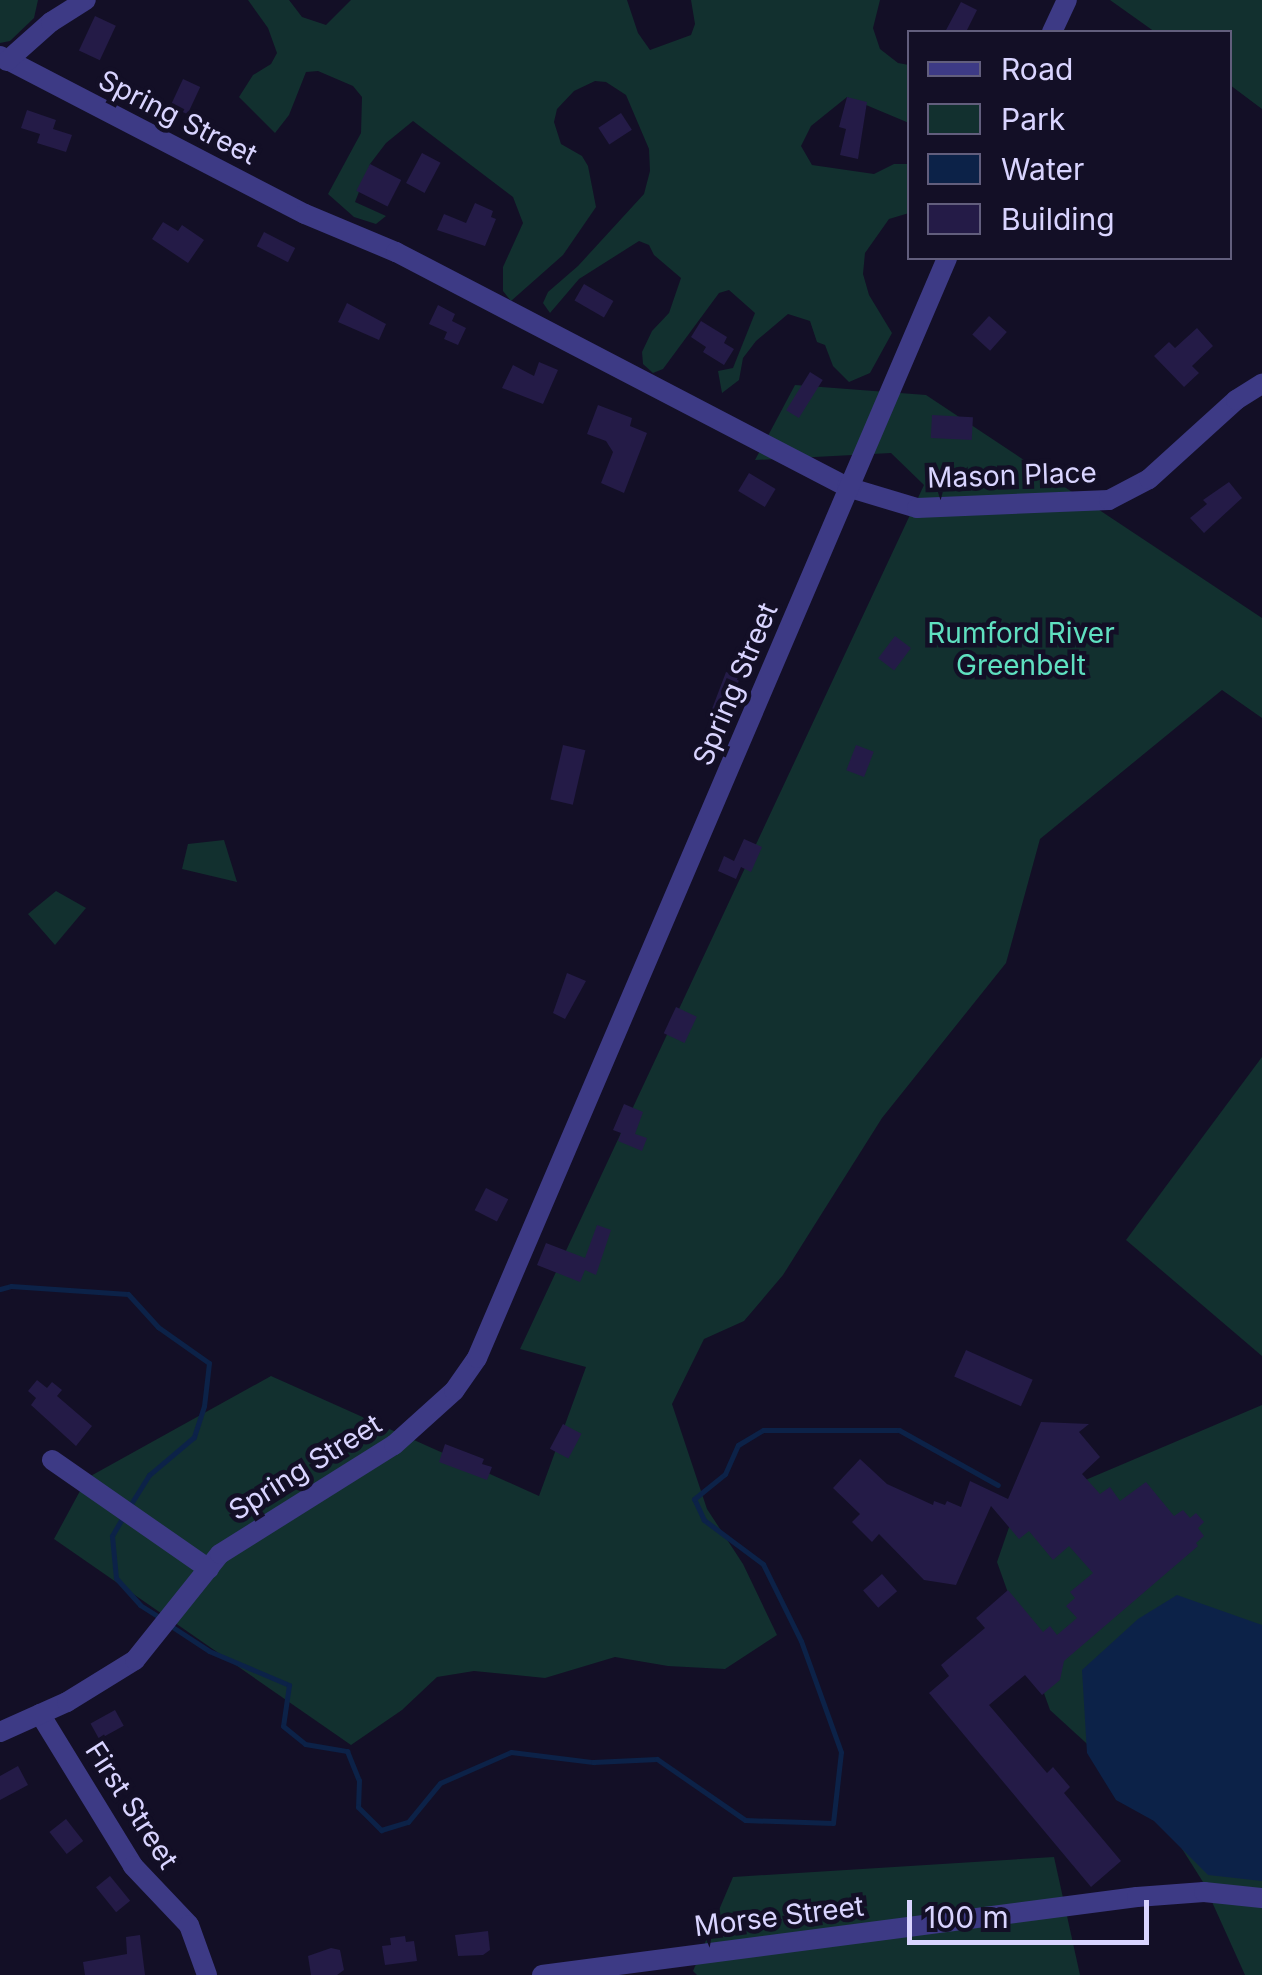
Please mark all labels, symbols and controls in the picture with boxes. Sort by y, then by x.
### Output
legend [907,30,1232,260]
text: Road [1001,51,1073,87]
street label: Spring Street [93,63,263,171]
text: Park [1001,101,1065,137]
text: Water [1001,151,1084,187]
text: Building [1001,201,1115,237]
street label: Mason Place [927,455,1097,495]
street label: Spring Street [686,598,784,770]
park label: Rumford River Greenbelt [927,616,1115,682]
street label: Spring Street [223,1407,387,1527]
street label: First Street [79,1735,185,1875]
scale bar [912,1880,1154,1942]
street label: Morse Street [692,1889,866,1943]
text: 100 m [924,1899,1009,1935]

